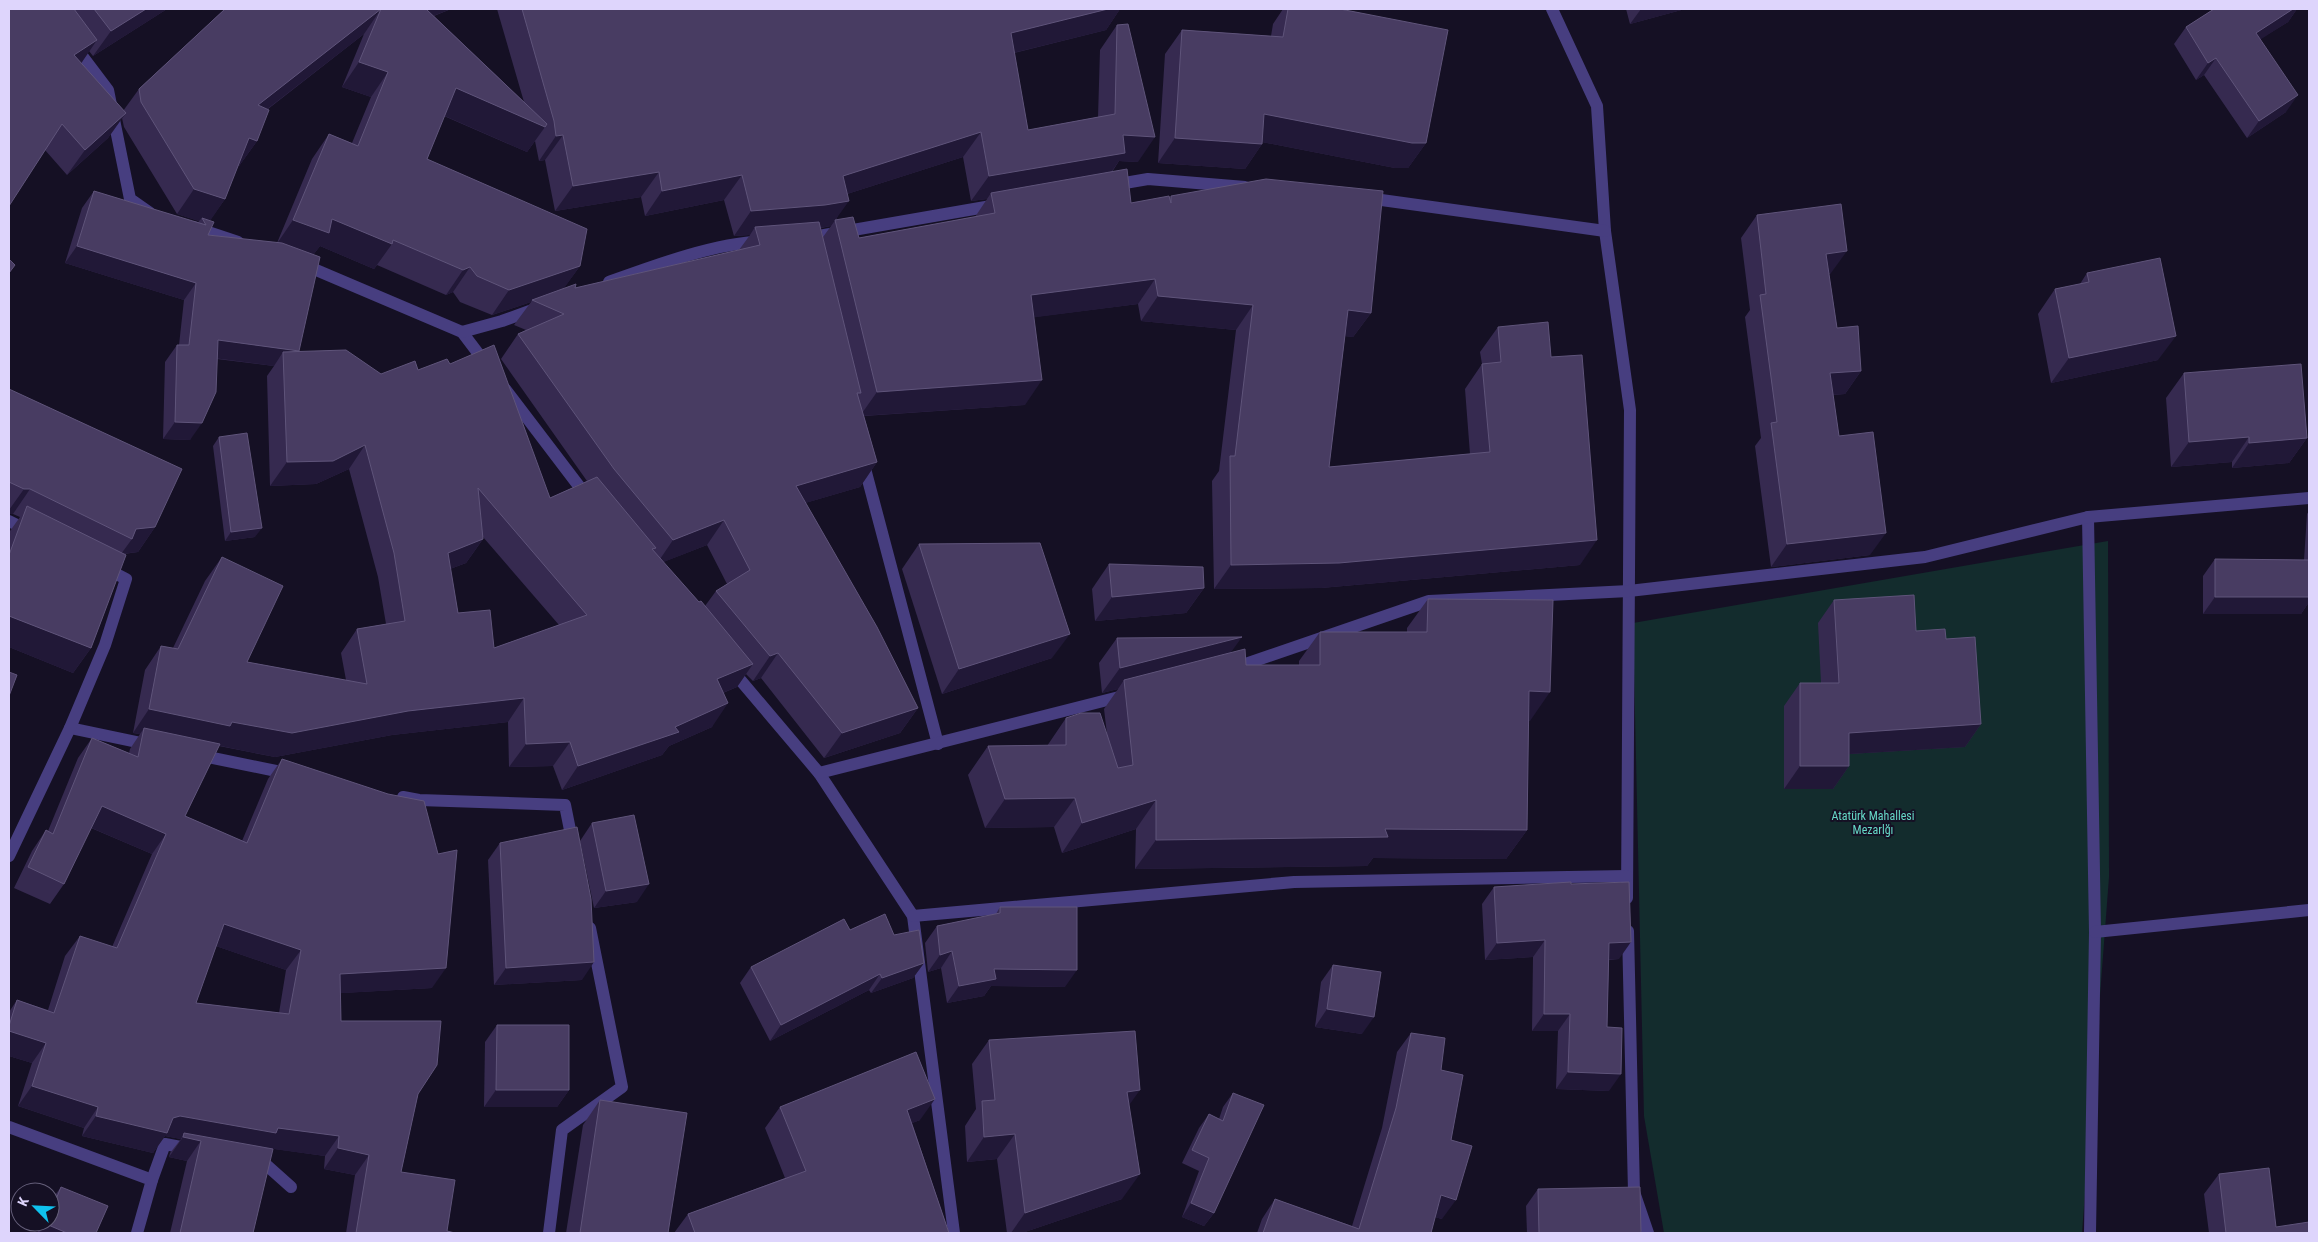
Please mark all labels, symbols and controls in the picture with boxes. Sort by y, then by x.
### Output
park label: Atatürk Mahallesi Mezarlğı [1831,809,1915,837]
north arrow [10,1182,60,1232]
text: K [14,1195,32,1209]

